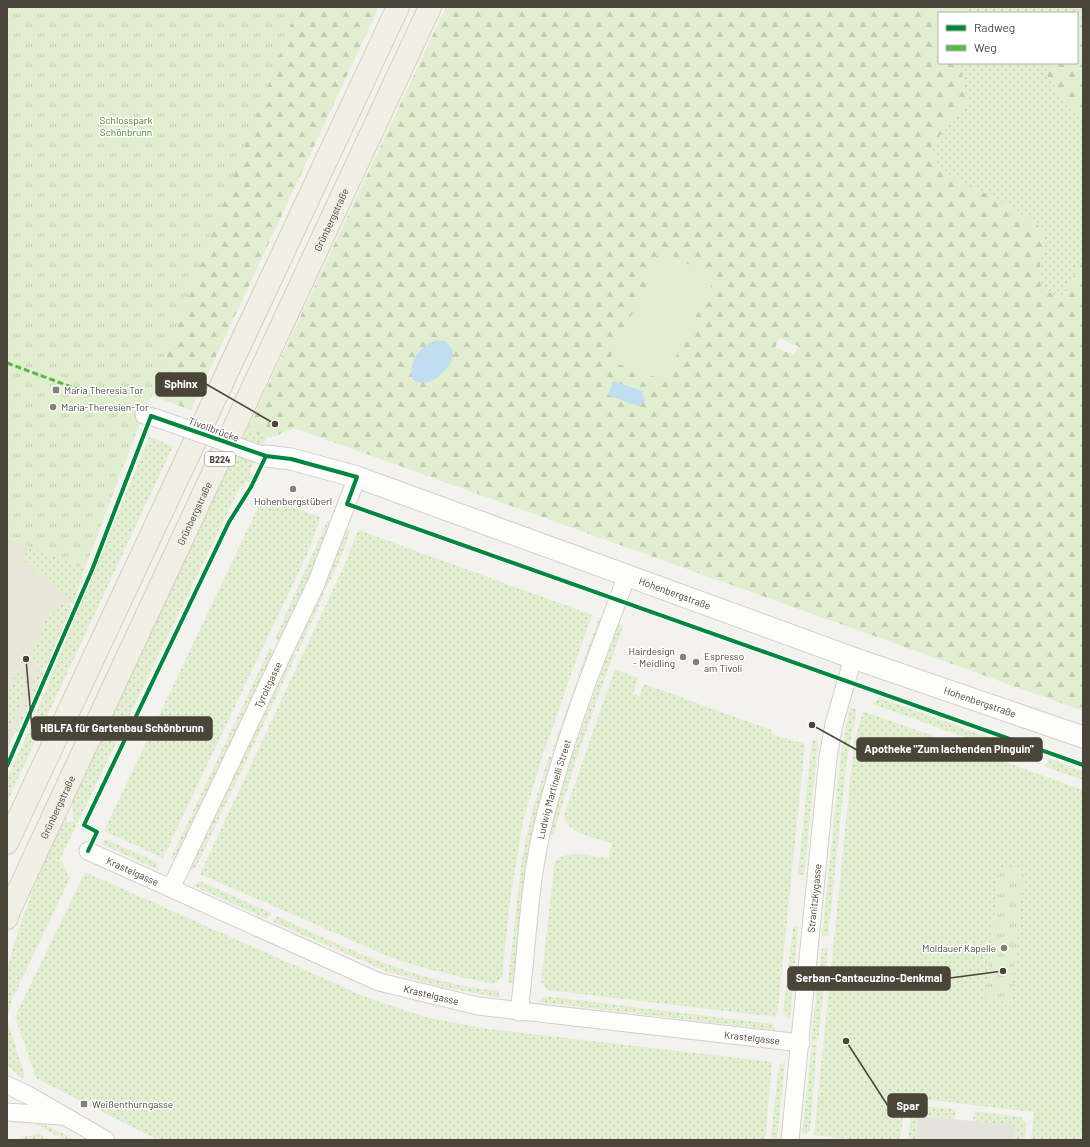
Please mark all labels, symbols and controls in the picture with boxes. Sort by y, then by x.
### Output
legend [938,12,1078,64]
text: Radweg [974,20,1015,34]
text: Weg [974,40,997,54]
park label: Schlosspark Schönbrunn [100,114,152,138]
street label: Grünbergstraße [311,186,351,253]
callout: Sphinx [156,373,206,396]
text: Sphinx [164,377,198,390]
place label: Maria Theresia Tor [64,384,144,396]
marker: Maria Theresia Tor [51,385,61,395]
place label: Maria-Theresien-Tor [61,401,149,413]
marker: Maria-Theresien-Tor [48,402,58,412]
street label: Tivolibrücke [187,414,241,444]
road number: B224 [205,452,235,466]
street label: Grünbergstraße [174,480,214,547]
marker: Hohenbergstüberl [288,484,298,494]
place label: Hohenbergstüberl [254,495,332,507]
street label: Hohenbergstraße [637,574,713,612]
place label: Hairdesign - Meidling [628,645,675,669]
place label: Espresso am Tivoli [704,650,744,674]
marker: Hairdesign - Meidling [678,652,688,662]
marker: Espresso am Tivoli [691,657,701,667]
street label: Tyroltgasse [252,660,284,710]
street label: Hohenbergstraße [942,684,1018,720]
callout: HBLFA für Gartenbau Schönbrunn [32,717,212,740]
text: HBLFA für Gartenbau Schönbrunn [40,721,204,734]
street label: Ludwig Martinelli Street [534,737,573,840]
callout: Apotheke "Zum lachenden Pinguin" [857,738,1042,761]
text: Apotheke "Zum lachenden Pinguin" [864,742,1034,755]
street label: Grünbergstraße [38,774,77,840]
street label: Krastelgasse [105,854,161,888]
street label: Stranitzkygasse [805,863,823,933]
place label: Moldauer Kapelle [922,942,996,954]
marker: Moldauer Kapelle [999,943,1009,953]
callout: Serban-Cantacuzino-Denkmal [788,967,950,990]
text: Serban-Cantacuzino-Denkmal [796,971,943,984]
street label: Krastelgasse [403,982,460,1007]
street label: Krastelgasse [724,1028,781,1047]
callout: Spar [888,1094,927,1117]
place label: Weißenthurngasse [92,1098,173,1110]
marker: Weißenthurngasse [79,1099,89,1109]
text: Spar [897,1099,920,1112]

